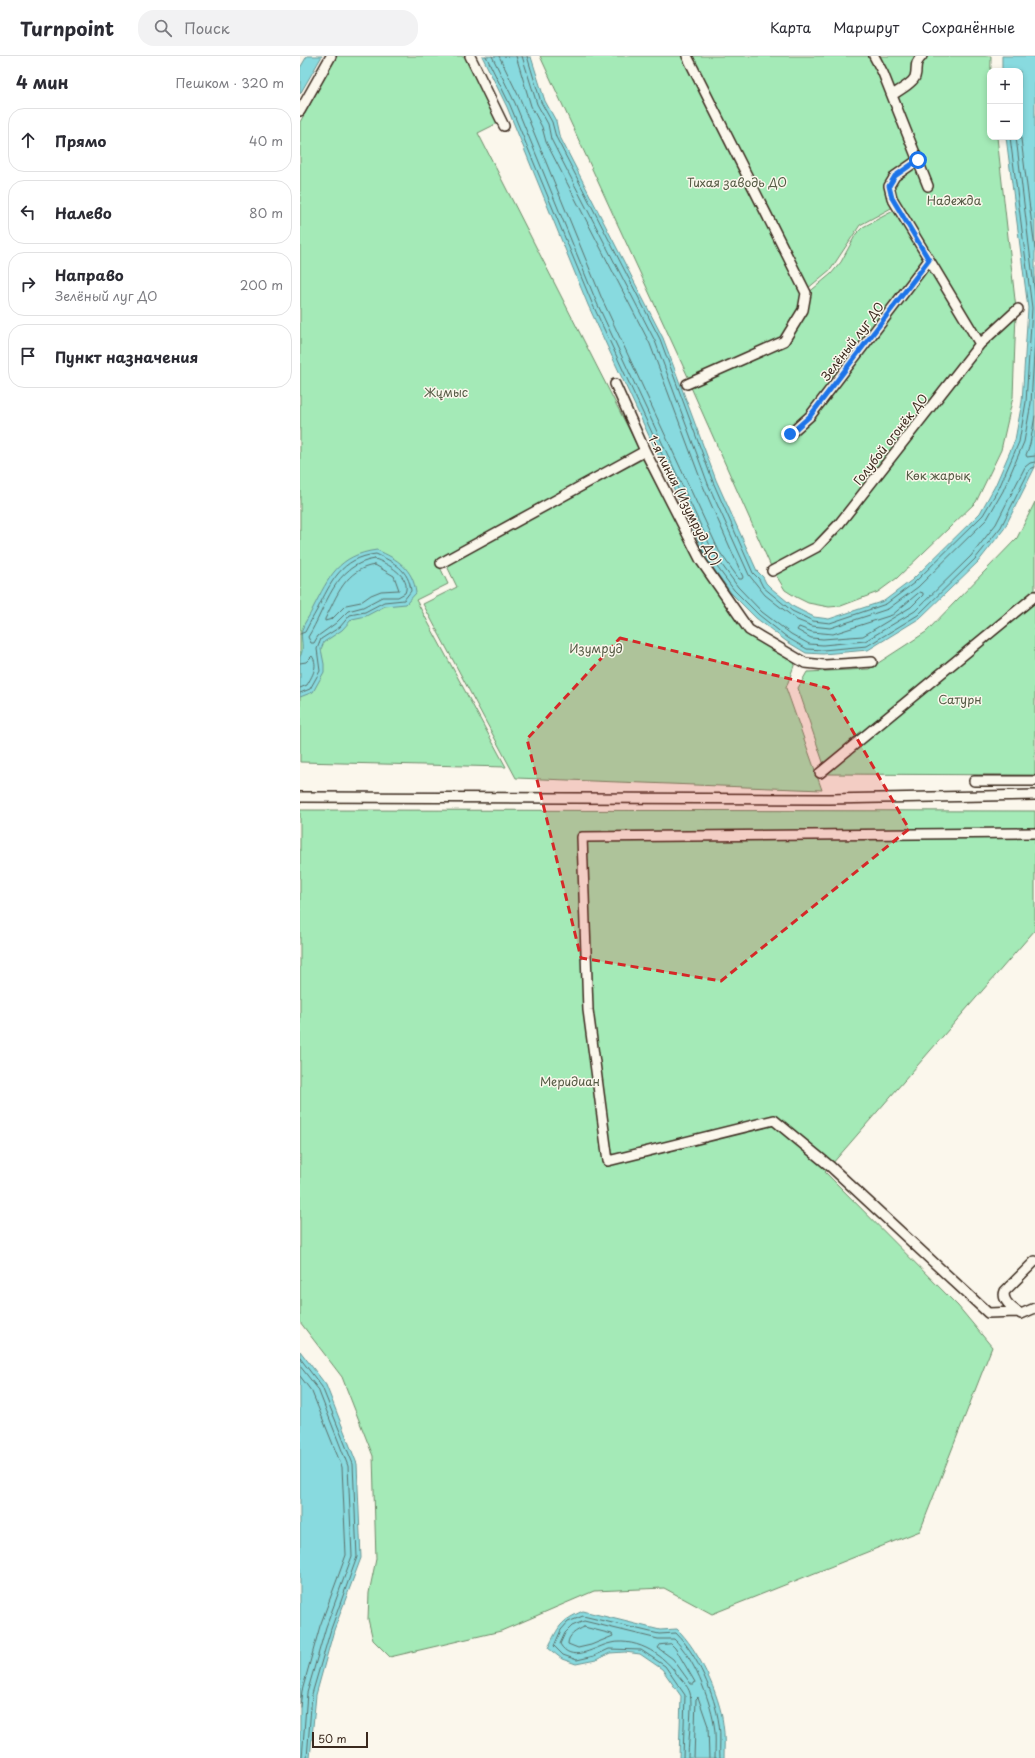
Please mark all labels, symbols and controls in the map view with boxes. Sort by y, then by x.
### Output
search box [138,10,418,46]
text: Turnpoint [20,14,114,42]
text: Поиск [184,16,230,39]
icon: search [152,17,174,39]
text: Карта [770,17,811,38]
text: Маршрут [833,17,899,38]
text: Сохранённые [921,17,1015,38]
map controls [987,68,1023,140]
button: + [987,68,1023,104]
text: 4 мин [16,69,69,95]
text: Пешком · 320 m [176,73,284,92]
button: − [987,104,1023,140]
icon: ahead [17,129,39,151]
text: Прямо [55,129,106,152]
text: 40 m [249,131,283,150]
route start [909,151,927,169]
park label: Тихая заводь ДО [687,173,787,191]
park label: Надежда [927,191,982,209]
icon: left [17,201,39,223]
text: Налево [55,201,112,224]
text: 80 m [249,203,283,222]
text: Направо [55,263,124,286]
icon: right [17,273,39,295]
text: 200 m [240,275,283,294]
text: Зелёный луг ДО [55,286,157,305]
street label: Зелёный луг ДО [816,298,888,384]
icon: arrive [17,345,39,367]
text: Пункт назначения [55,345,198,368]
park label: Жұмыс [424,383,468,401]
street label: Голубой огонёк ДО [849,389,931,489]
route end [781,425,799,443]
street label: 1-я линия (Изумруд ДО) [644,432,726,568]
park label: Көк жарық [906,466,970,484]
park label: Изумруд [569,639,623,657]
park label: Сатурн [938,690,982,708]
park label: Меридиан [540,1072,600,1090]
scale bar [312,1730,368,1749]
text: 50 m [318,1730,347,1747]

